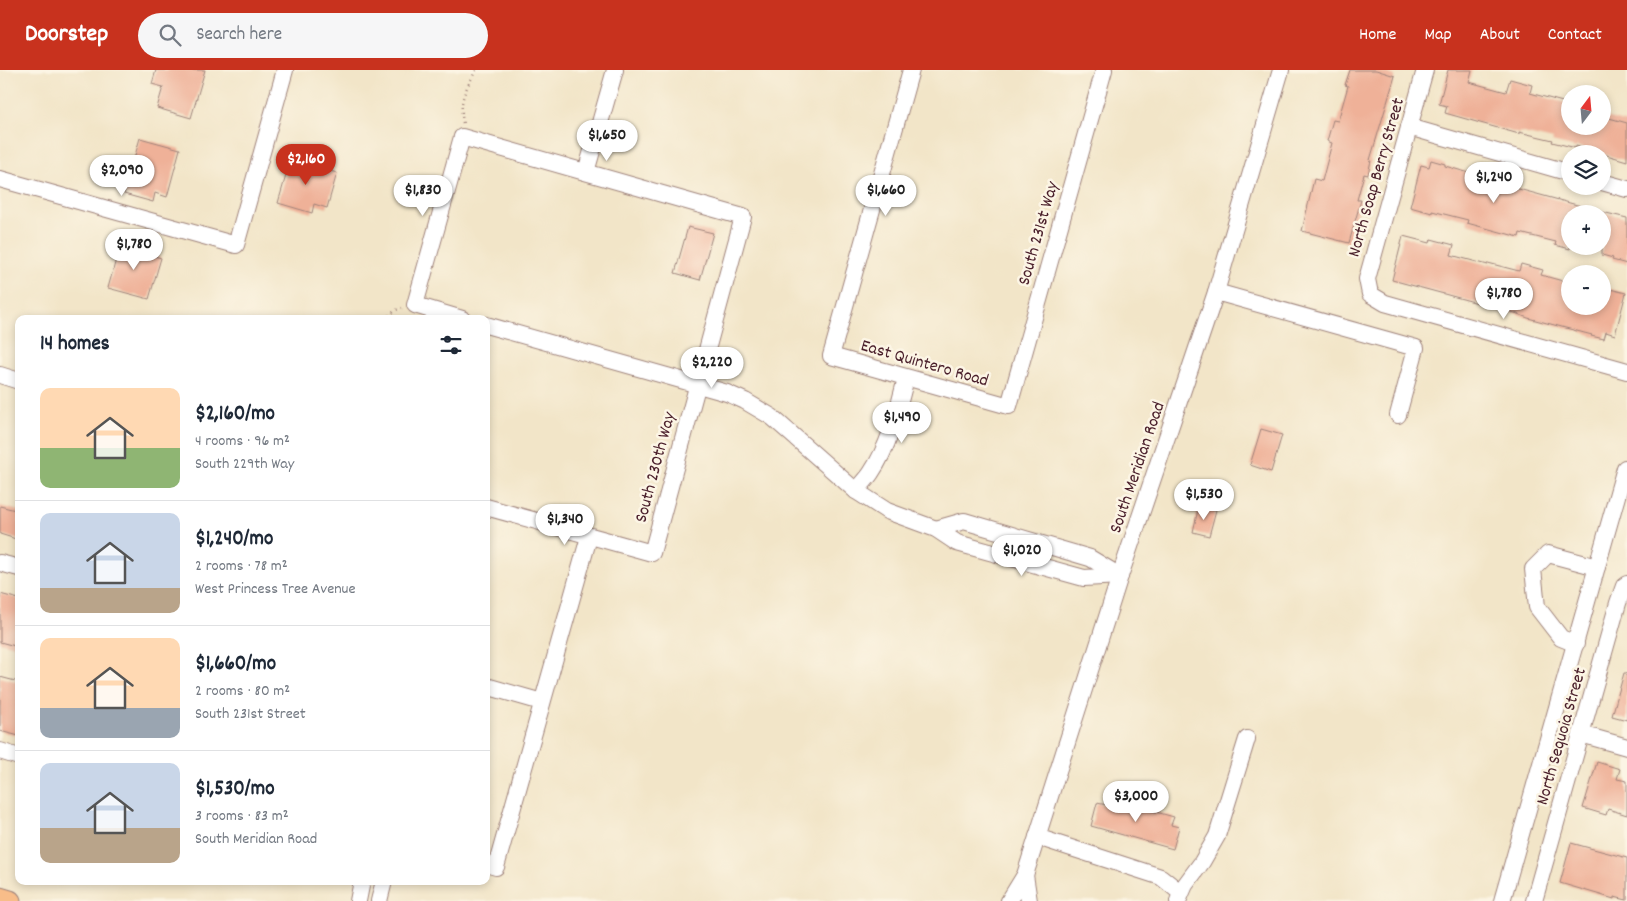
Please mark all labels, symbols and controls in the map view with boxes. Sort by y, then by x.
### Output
search box [138,13,488,58]
text: Doorstep [25,18,108,52]
icon: search [156,21,184,49]
text: Search here [196,22,282,49]
text: Home [1359,23,1396,48]
text: Map [1424,23,1452,48]
text: About [1480,23,1520,48]
text: Contact [1548,23,1602,48]
north arrow [1561,85,1611,135]
map controls [1561,85,1611,315]
street label: North Soap Berry Street [1343,95,1412,260]
pin: $1,650 [566,119,648,162]
text: $1,650 [588,124,626,147]
pin: $2,160 [265,144,347,186]
button: layers [1561,145,1611,195]
text: $2,160 [287,148,325,171]
pin: $2,090 [81,154,163,197]
text: $2,090 [101,159,143,182]
pin: $1,240 [1453,162,1535,204]
text: $1,240 [1475,166,1513,189]
pin: $1,830 [382,174,464,217]
pin: $1,660 [845,174,927,217]
street label: South 231st Way [1013,178,1066,289]
text: $1,830 [405,179,441,202]
text: $1,660 [866,179,906,202]
button: + [1561,205,1611,255]
pin: $1,780 [93,228,175,271]
text: $1,780 [116,233,152,256]
button: − [1561,265,1611,315]
pin: $1,780 [1463,278,1545,320]
text: $1,780 [1486,282,1522,305]
text: 14 homes [40,330,110,360]
icon: filters [437,331,465,359]
street label: East Quintero Road [857,334,991,395]
pin: $2,220 [671,346,753,389]
text: $2,220 [692,351,732,374]
street label: South Meridian Road [1104,399,1173,537]
text: $2,160/mo [195,400,275,430]
pin: $1,490 [861,402,943,444]
text: $1,490 [883,406,921,429]
icon: home [80,408,140,468]
street label: South 230th Way [630,409,683,526]
text: 4 rooms · 96 m² [195,430,290,453]
text: South 229th Way [195,453,294,476]
pin: $1,530 [1163,478,1245,521]
text: $1,530 [1185,483,1223,506]
pin: $1,340 [524,504,606,546]
text: $1,340 [546,508,584,531]
text: $1,240/mo [195,525,273,555]
icon: home [80,533,140,593]
pin: $1,020 [981,534,1063,577]
text: $1,020 [1002,539,1042,562]
text: 2 rooms · 78 m² [195,555,288,578]
text: West Princess Tree Avenue [195,578,356,601]
text: $1,660/mo [195,650,276,680]
icon: home [80,658,140,718]
street label: North Sequoia Street [1531,665,1594,808]
text: 2 rooms · 80 m² [195,680,290,703]
text: South 231st Street [195,703,306,726]
text: $1,530/mo [195,775,275,805]
pin: $3,000 [1095,780,1177,823]
icon: home [80,783,140,843]
text: $3,000 [1114,785,1158,808]
text: 3 rooms · 83 m² [195,805,289,828]
text: South Meridian Road [195,828,317,851]

